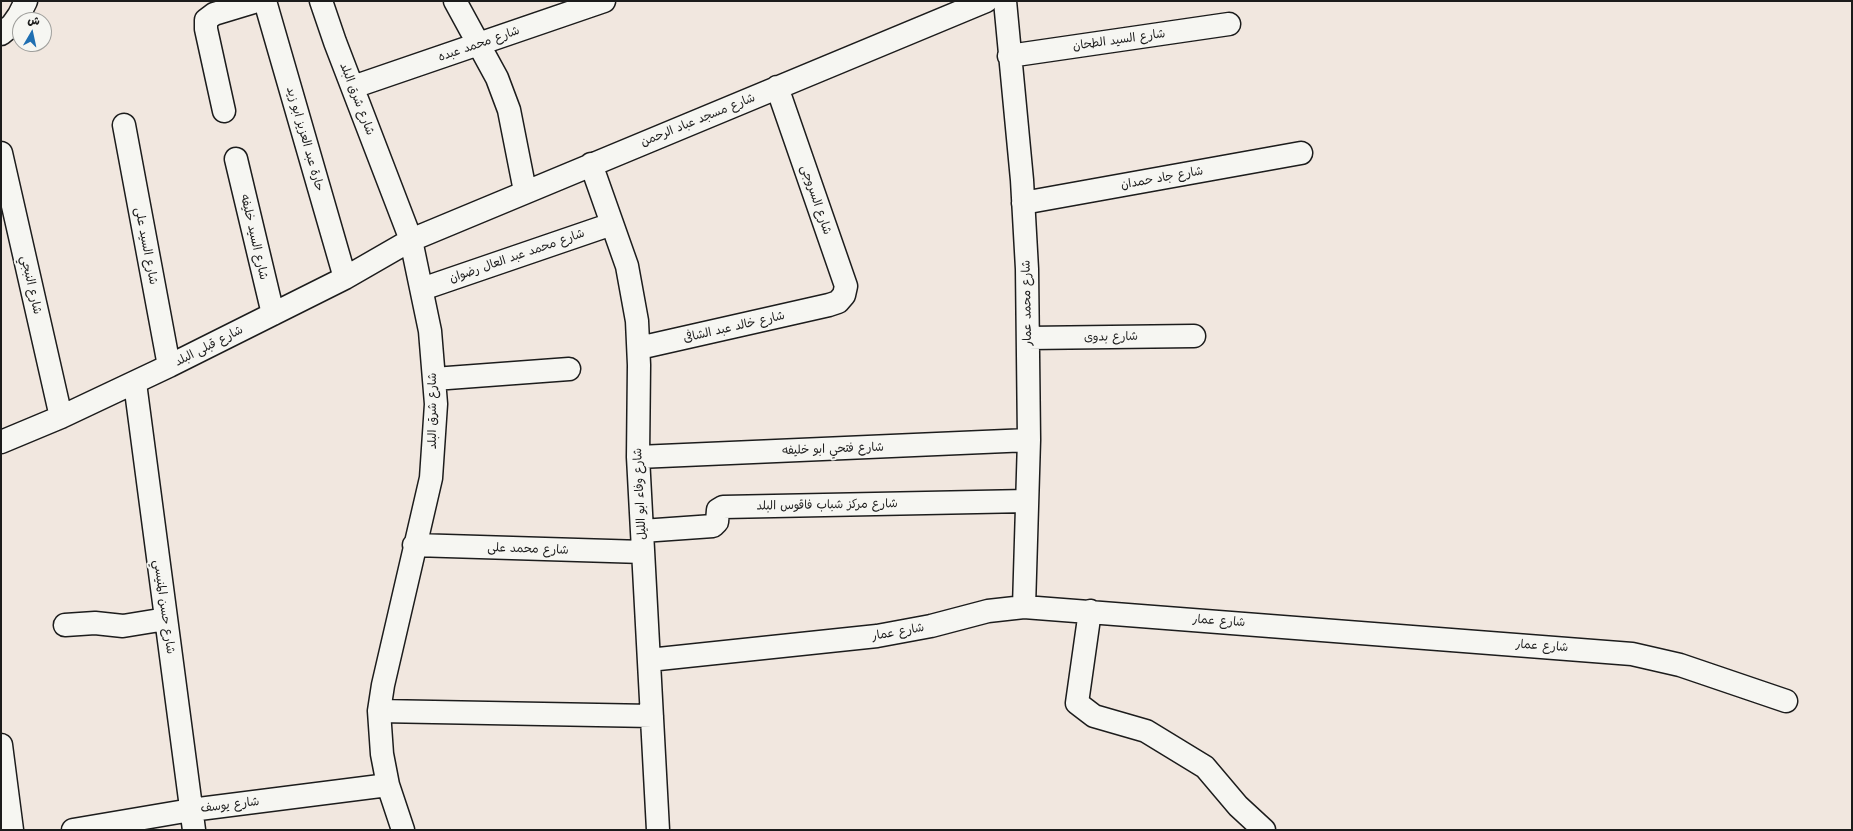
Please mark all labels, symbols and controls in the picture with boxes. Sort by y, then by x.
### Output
north arrow [12,12,52,52]
text: ش [27,13,41,28]
street label: شارع محمد عبده [436,23,522,65]
street label: شارع السيد الطحان [1072,26,1166,54]
street label: شارع شرق البلد [337,61,377,137]
street label: حارة عبد العزيز ابو زيد [283,85,327,193]
street label: شارع مسجد عباد الرحمن [639,90,757,150]
street label: شارع السروجى [797,163,835,237]
street label: شارع جاد حمدان [1120,164,1204,192]
street label: شارع السيد خليفه [237,193,271,281]
street label: شارع السيد على [131,206,161,286]
street label: شارع محمد عبد العال رضوان [448,226,586,286]
street label: شارع النبجي [17,254,45,316]
street label: شارع محمد عمار [1019,260,1035,346]
street label: شارع خالد عبد الشافى [682,308,786,346]
street label: شارع قبلى البلد [173,323,245,369]
street label: شارع بدوى [1084,329,1138,345]
street label: شارع شرق البلد [426,373,440,449]
street label: شارع فتحي ابو خليفه [782,440,884,458]
street label: شارع وفاء ابو الليل [630,448,650,540]
street label: شارع مركز شباب فاقوس البلد [756,497,898,513]
street label: شارع محمد على [487,540,569,558]
street label: شارع حسن المنيسي [150,559,178,655]
street label: شارع عمار [1192,612,1246,630]
street label: شارع عمار [871,620,925,644]
street label: شارع عمار [1515,637,1569,655]
street label: شارع يوسف [200,794,260,816]

